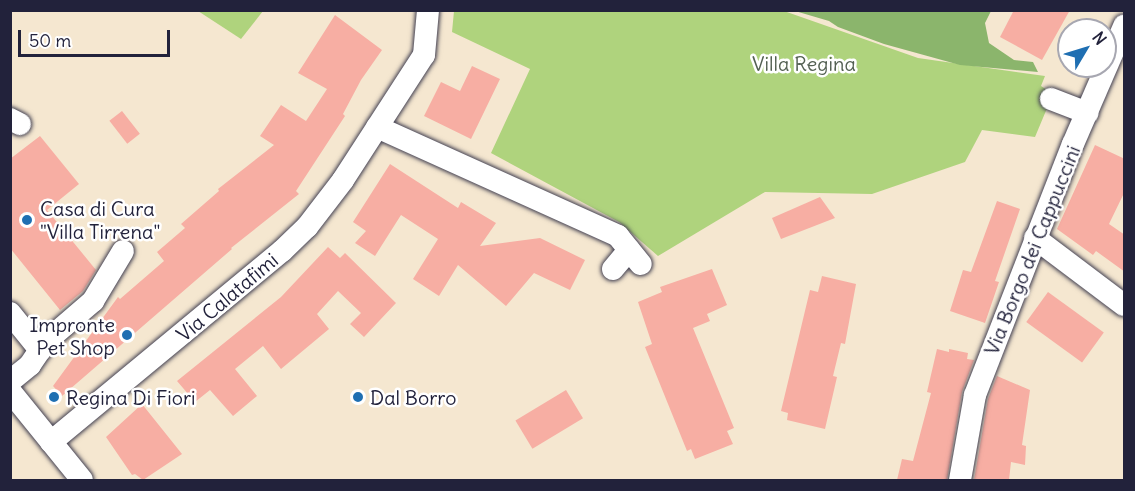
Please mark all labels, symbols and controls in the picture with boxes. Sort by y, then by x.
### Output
scale bar [21,18,172,56]
north arrow [1057,18,1117,78]
text: N [1088,28,1111,49]
text: 50 m [29,29,71,52]
park label: Villa Regina [752,51,856,75]
street label: Via Borgo dei Cappuccini [979,142,1085,358]
place label: Casa di Cura "Villa Tirrena" [40,196,160,243]
marker: Casa di Cura "Villa Tirrena" [18,211,36,229]
street label: Via Calatafimi [172,248,282,346]
place label: Impronte Pet Shop [30,312,115,359]
marker: Impronte Pet Shop [120,328,134,342]
place label: Regina Di Fiori [66,385,196,409]
place label: Dal Borro [370,385,457,409]
marker: Regina Di Fiori [47,390,61,404]
marker: Dal Borro [351,390,365,404]

